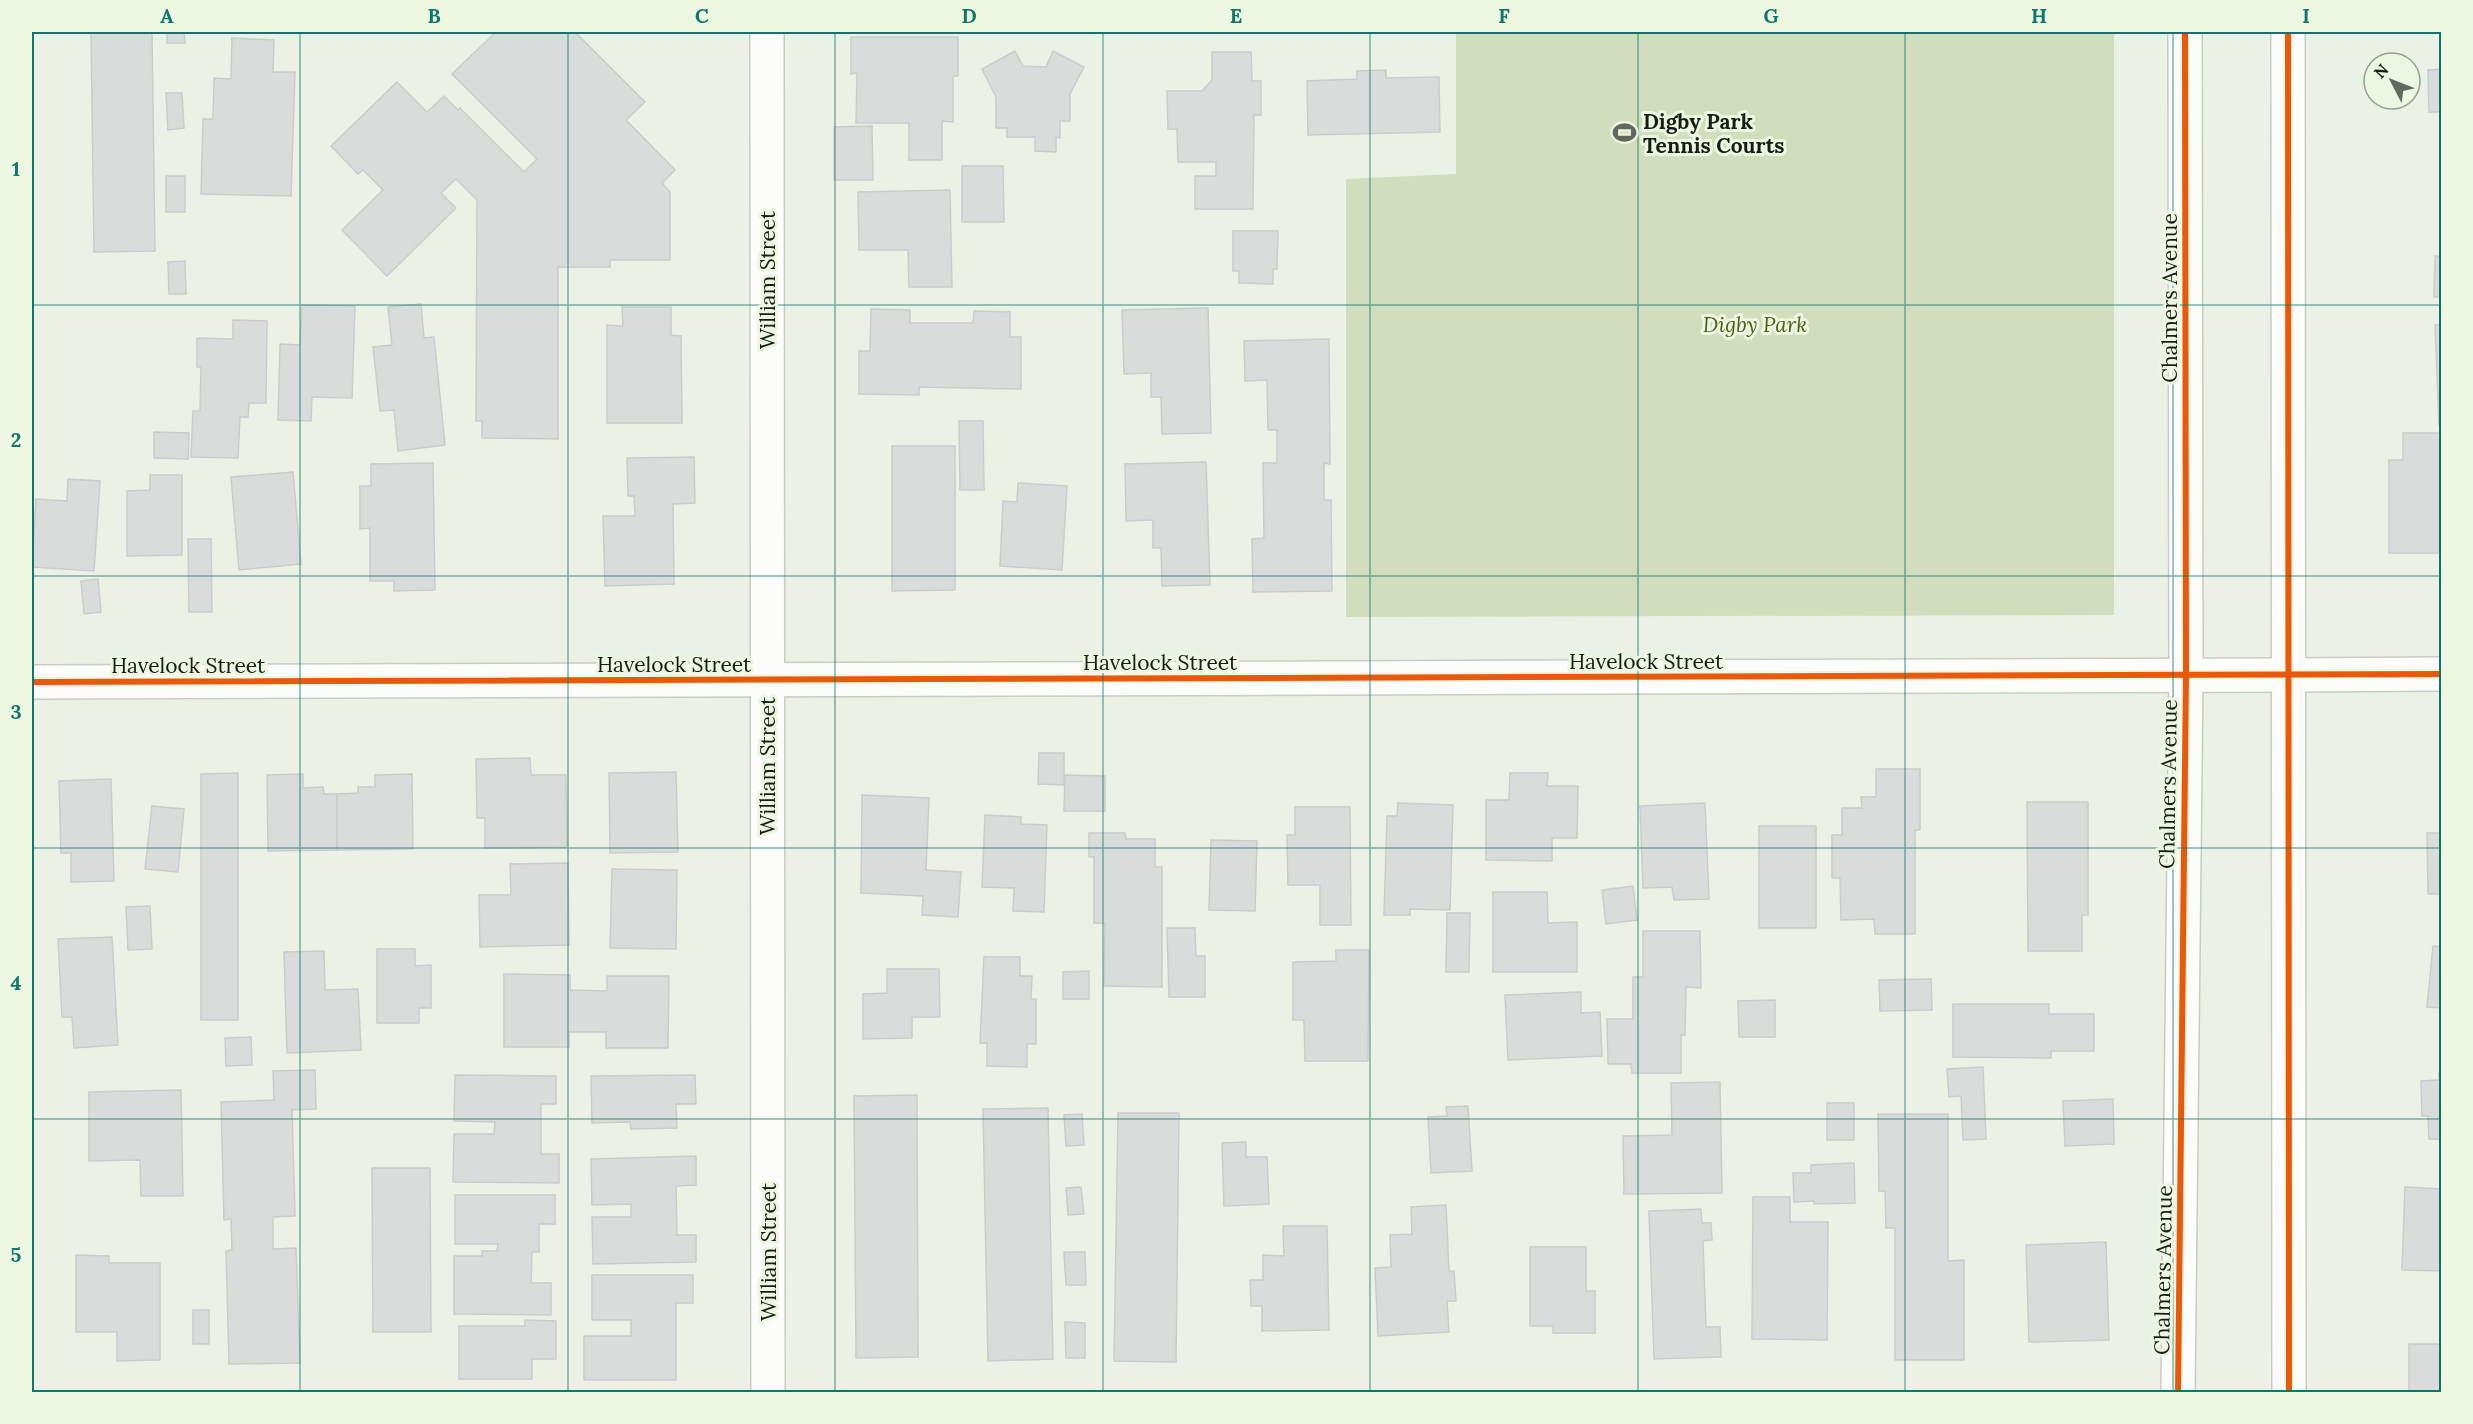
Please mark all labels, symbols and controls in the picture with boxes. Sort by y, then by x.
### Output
text: A [160,3,174,28]
text: B [427,3,441,28]
text: C [695,3,709,28]
text: D [961,3,977,28]
text: E [1230,3,1242,28]
text: F [1498,3,1510,28]
text: G [1763,3,1779,28]
text: H [2031,3,2047,28]
text: I [2302,3,2310,28]
north arrow [2362,51,2422,111]
text: N [2369,60,2392,82]
place label: Digby Park Tennis Courts [1643,108,1785,159]
sports icon: Digby Park Tennis Courts [1612,120,1638,146]
text: 1 [12,156,20,181]
street label: William Street [754,210,781,349]
street label: Chalmers Avenue [2156,213,2183,383]
park label: Digby Park [1703,311,1807,338]
text: 2 [11,427,21,452]
street label: Havelock Street [1569,648,1724,675]
street label: Havelock Street [1083,649,1238,676]
street label: Havelock Street [597,651,752,678]
street label: Havelock Street [111,652,266,679]
street label: William Street [754,696,781,835]
text: 3 [10,699,22,724]
street label: Chalmers Avenue [2153,699,2183,869]
text: 4 [11,970,22,995]
street label: William Street [755,1182,782,1321]
street label: Chalmers Avenue [2148,1185,2178,1355]
text: 5 [11,1242,22,1267]

